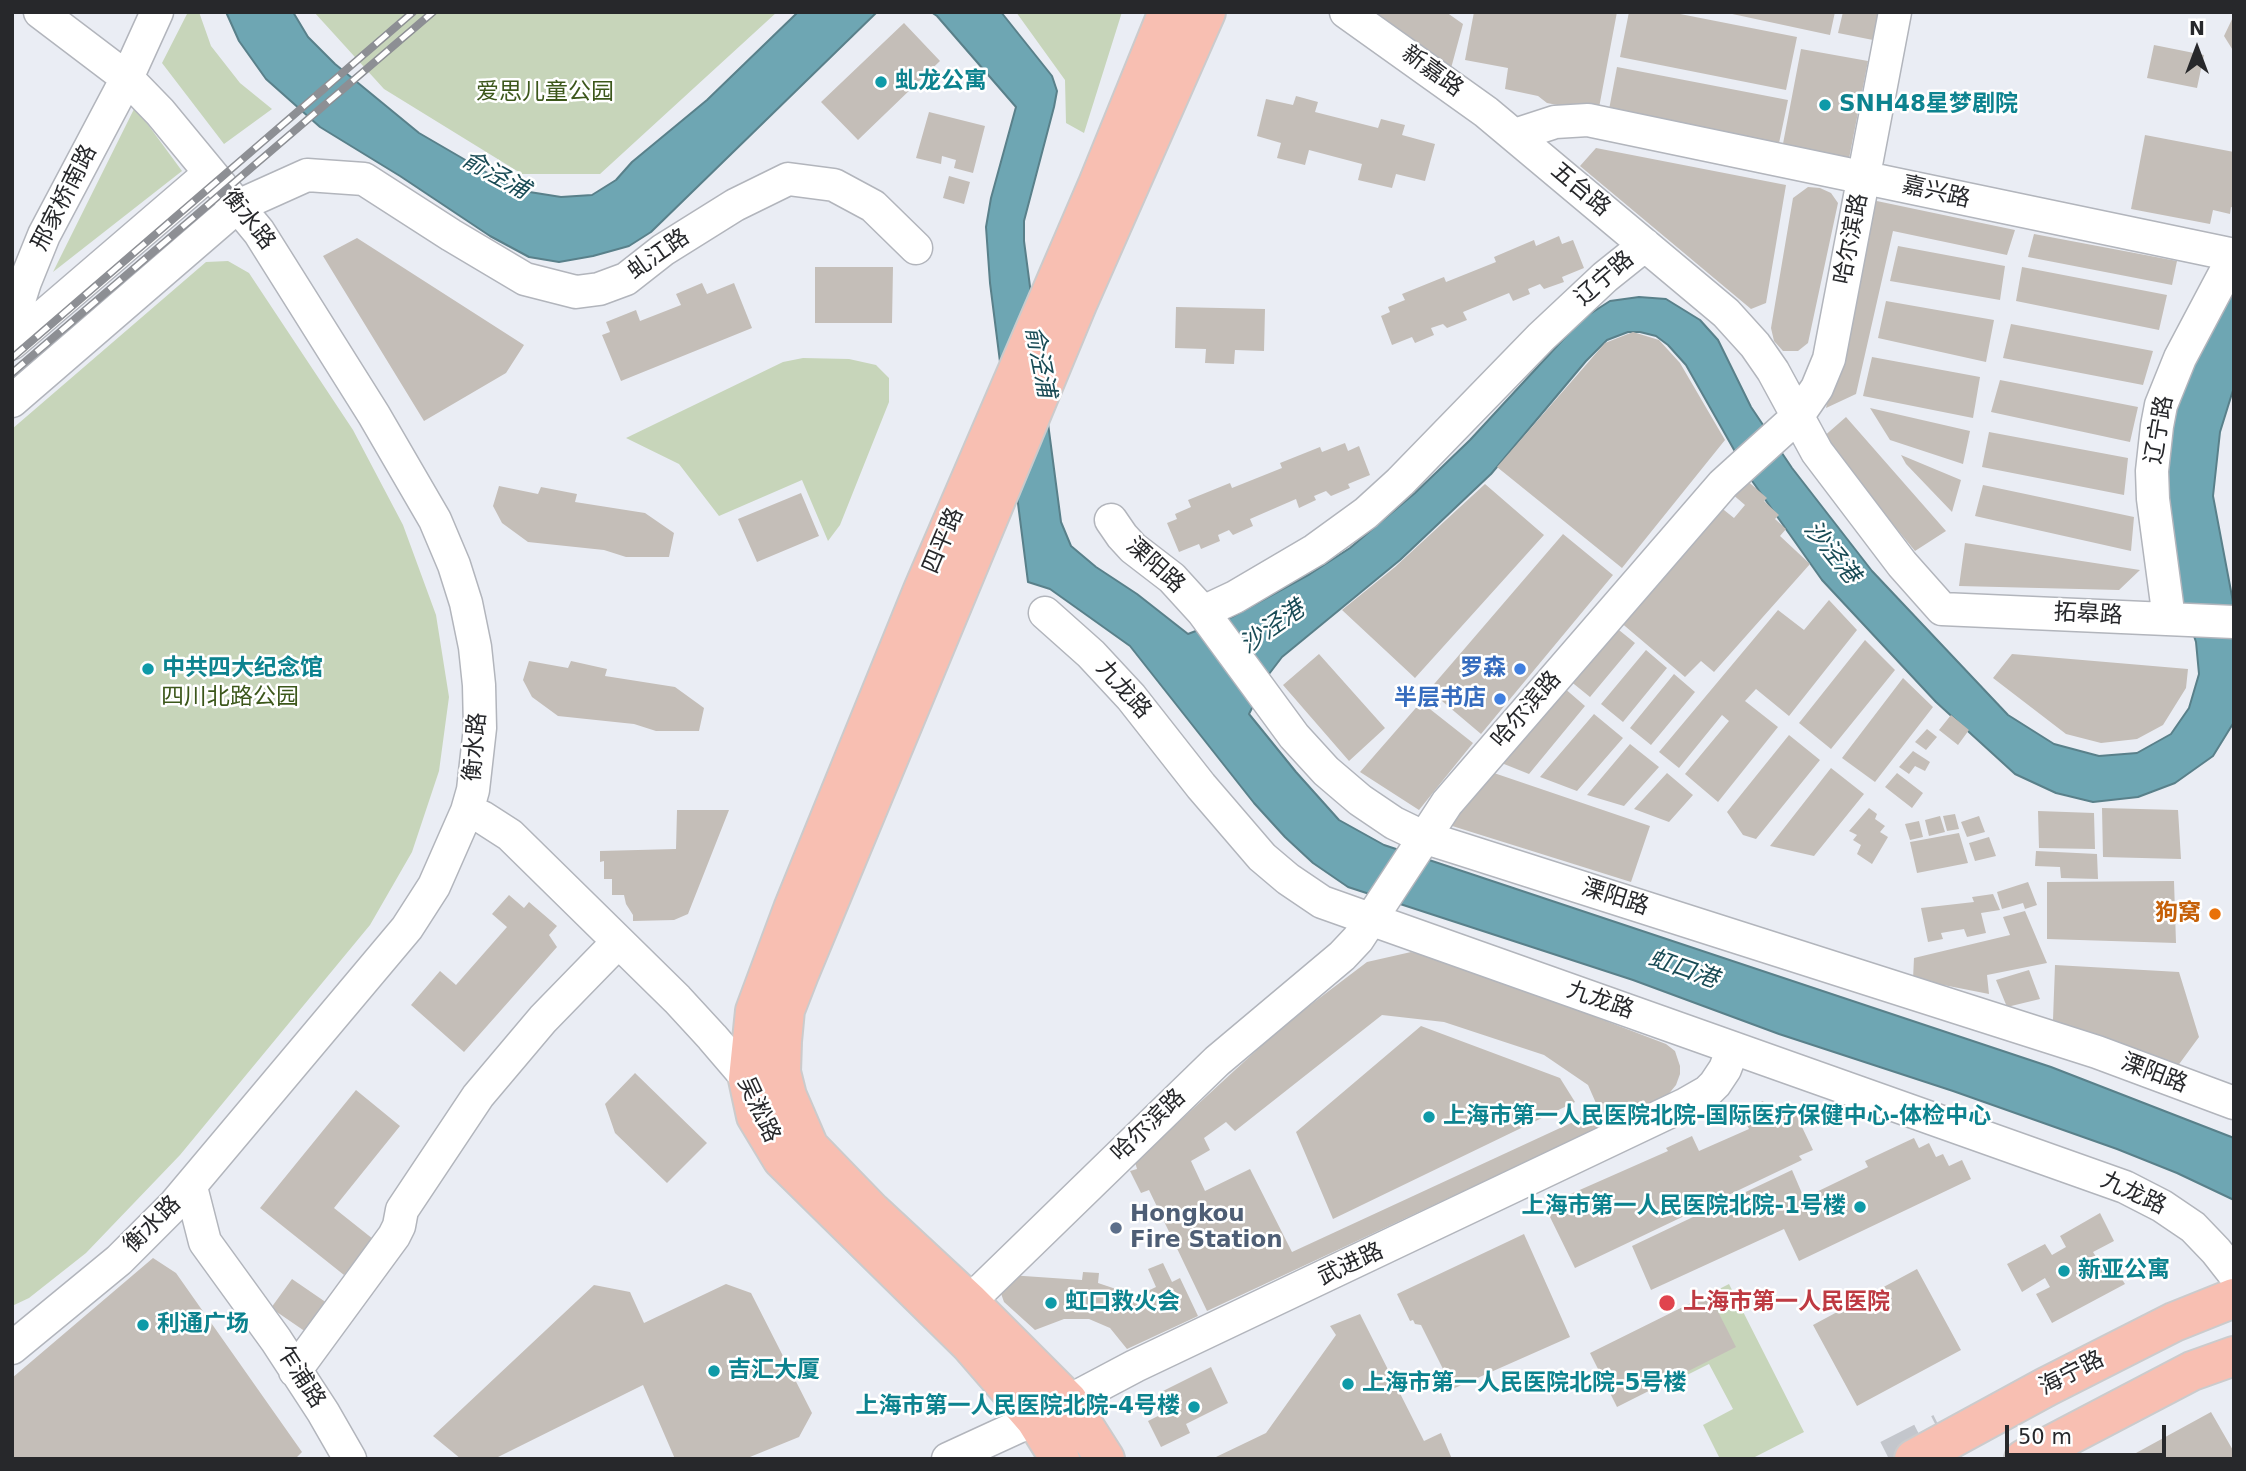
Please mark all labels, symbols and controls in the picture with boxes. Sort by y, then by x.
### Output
north arrow [2162,14,2232,84]
text: N [2189,17,2205,39]
street label: 新嘉路 [1396,41,1468,103]
place label: 虬龙公寓 [895,68,987,96]
marker: 虬龙公寓 [873,74,889,90]
park label: 爱思儿童公园 [476,79,614,107]
place label: SNH48星梦剧院 [1839,91,2018,119]
marker: SNH48星梦剧院 [1817,97,1833,113]
street label: 邢家桥南路 [27,141,103,255]
water label: 俞泾浦 [457,146,533,206]
street label: 五台路 [1545,157,1615,223]
street label: 嘉兴路 [1899,172,1973,214]
street label: 衡水路 [216,184,280,256]
street label: 哈尔滨路 [1830,191,1874,287]
street label: 虬江路 [623,224,695,286]
street label: 辽宁路 [1570,246,1640,312]
water label: 俞泾浦 [1018,324,1060,400]
street label: 辽宁路 [2140,394,2180,466]
street label: 四平路 [918,504,970,578]
water label: 沙泾港 [1797,516,1865,590]
street label: 溧阳路 [1120,533,1190,599]
water label: 沙泾港 [1235,596,1311,660]
street label: 拓皋路 [2053,599,2123,631]
place label: 中共四大纪念馆 [162,655,323,683]
street label: 九龙路 [1090,655,1156,725]
place label: 罗森 [1460,655,1506,683]
marker: 中共四大纪念馆 [140,661,156,677]
marker: 罗森 [1512,661,1528,677]
street label: 哈尔滨路 [1486,666,1568,754]
park label: 四川北路公园 [161,684,299,712]
place label: 半层书店 [1394,685,1486,713]
marker: 半层书店 [1492,691,1508,707]
street label: 衡水路 [459,711,493,783]
street label: 溧阳路 [1578,874,1652,922]
place label: 狗窝 [2155,900,2201,928]
marker: 狗窝 [2207,906,2223,922]
water label: 虹口港 [1644,945,1722,995]
street label: 九龙路 [1563,977,1637,1025]
street label: 溧阳路 [2117,1049,2191,1099]
street label: 吴淞路 [731,1073,785,1147]
street label: 哈尔滨路 [1106,1084,1192,1168]
place label: 上海市第一人民医院北院-国际医疗保健中心-体检中心 [1443,1103,1991,1131]
marker: 上海市第一人民医院北院-国际医疗保健中心-体检中心 [1421,1109,1437,1125]
street label: 九龙路 [2096,1167,2170,1221]
street label: 衡水路 [119,1191,187,1259]
place label: 上海市第一人民医院北院-1号楼 [1521,1193,1846,1221]
marker: 上海市第一人民医院北院-1号楼 [1852,1199,1868,1215]
place label: Hongkou Fire Station [1130,1201,1283,1255]
marker: Hongkou Fire Station [1108,1220,1124,1236]
street label: 武进路 [1314,1238,1388,1292]
place label: 新亚公寓 [2078,1257,2170,1285]
marker: 新亚公寓 [2056,1263,2072,1279]
place label: 虹口救火会 [1065,1289,1180,1317]
place label: 上海市第一人民医院 [1683,1289,1890,1317]
marker: 上海市第一人民医院 [1657,1293,1677,1313]
marker: 虹口救火会 [1043,1295,1059,1311]
place label: 利通广场 [157,1311,249,1339]
marker: 利通广场 [135,1317,151,1333]
street label: 乍浦路 [270,1341,330,1413]
street label: 海宁路 [2035,1346,2109,1402]
place label: 吉汇大厦 [728,1357,820,1385]
marker: 吉汇大厦 [706,1363,722,1379]
place label: 上海市第一人民医院北院-5号楼 [1362,1370,1687,1398]
marker: 上海市第一人民医院北院-5号楼 [1340,1376,1356,1392]
place label: 上海市第一人民医院北院-4号楼 [855,1393,1180,1421]
marker: 上海市第一人民医院北院-4号楼 [1186,1399,1202,1415]
scale bar [2008,1412,2169,1456]
text: 50 m [2018,1425,2072,1449]

